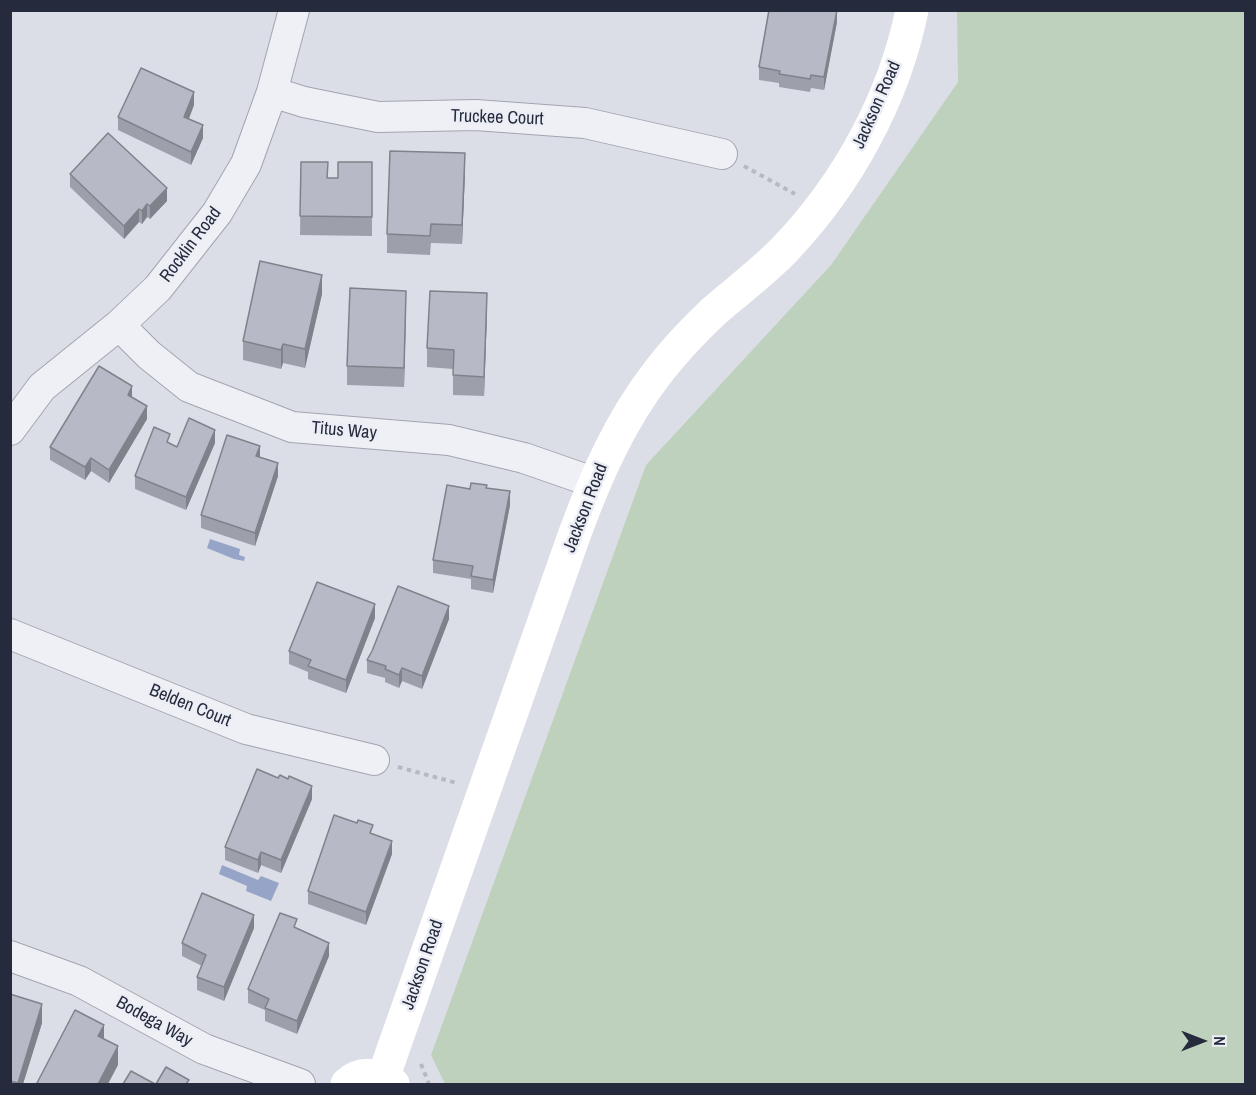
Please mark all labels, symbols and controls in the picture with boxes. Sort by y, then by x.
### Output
street label: Jackson Road [848,58,906,152]
street label: Truckee Court [450,106,544,130]
street label: Rocklin Road [156,203,226,287]
street label: Titus Way [310,417,378,445]
street label: Jackson Road [559,460,613,556]
street label: Belden Court [146,680,234,732]
street label: Jackson Road [398,917,448,1013]
street label: Bodega Way [112,992,196,1052]
north arrow [1172,1011,1232,1071]
text: N [1209,1036,1231,1046]

